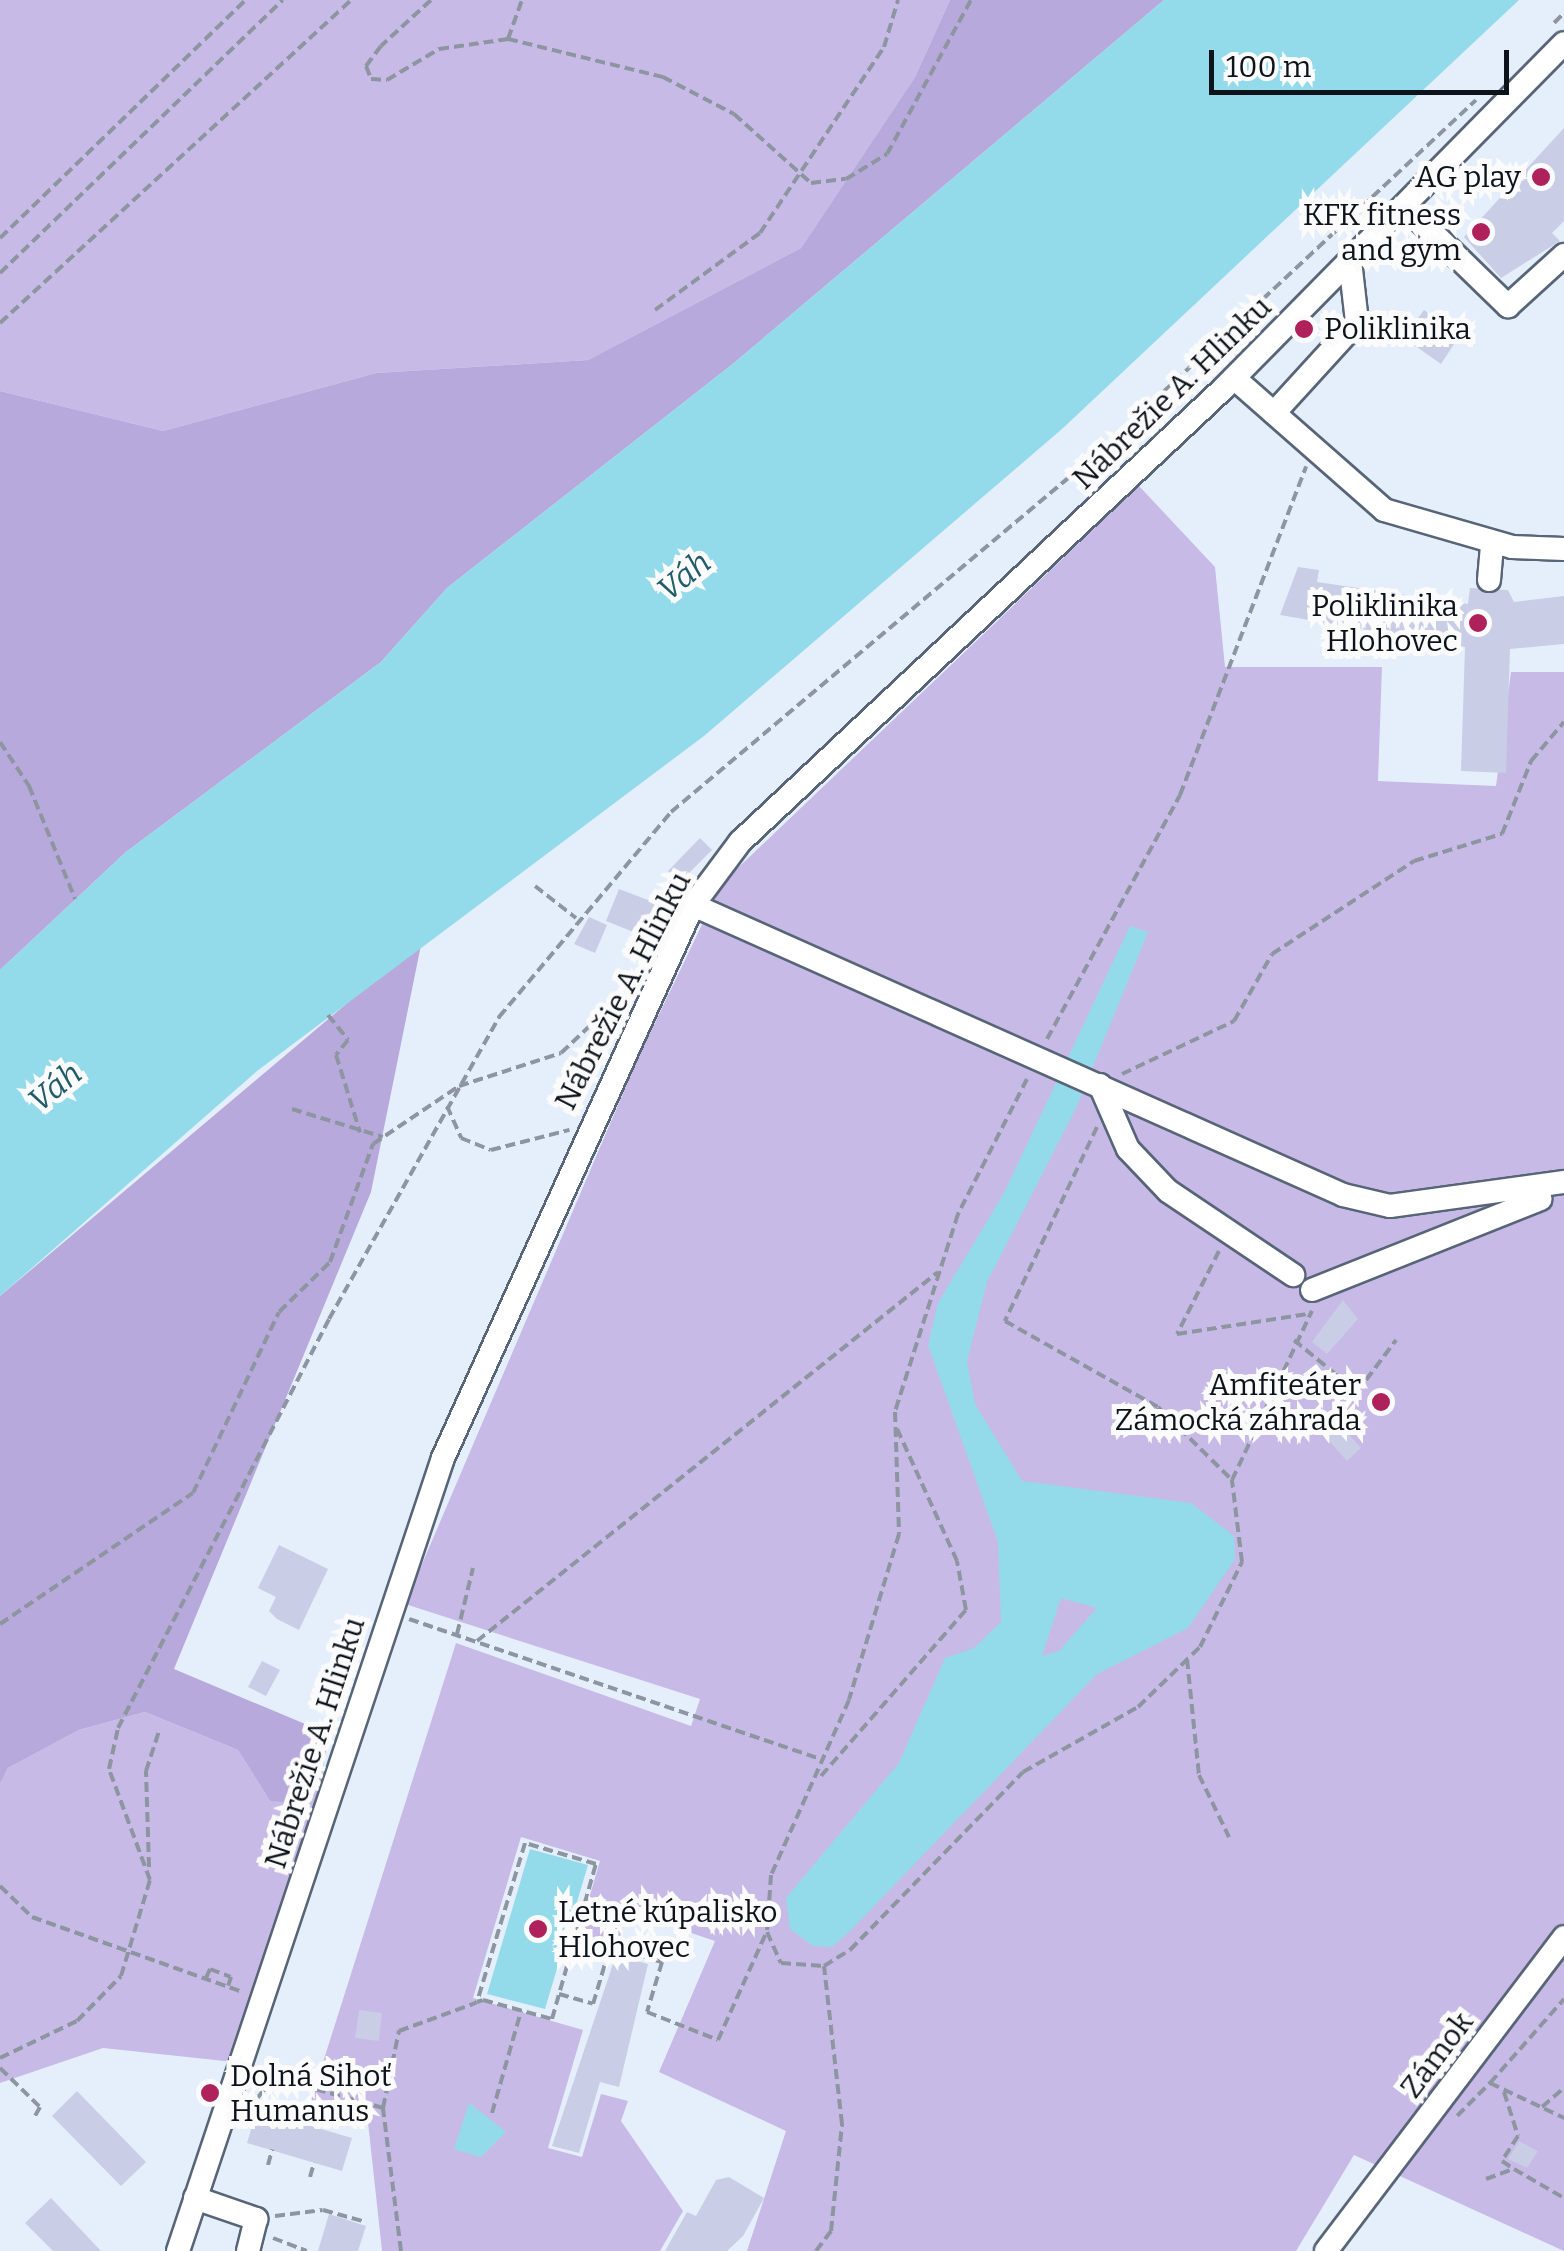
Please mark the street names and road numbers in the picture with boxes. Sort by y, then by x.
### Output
street label: Nábrežie A. Hlinku [1065,289,1279,497]
street label: Nábrežie A. Hlinku [548,866,698,1116]
street label: Nábrežie A. Hlinku [257,1613,373,1873]
street label: Zámok [1393,2005,1481,2105]

